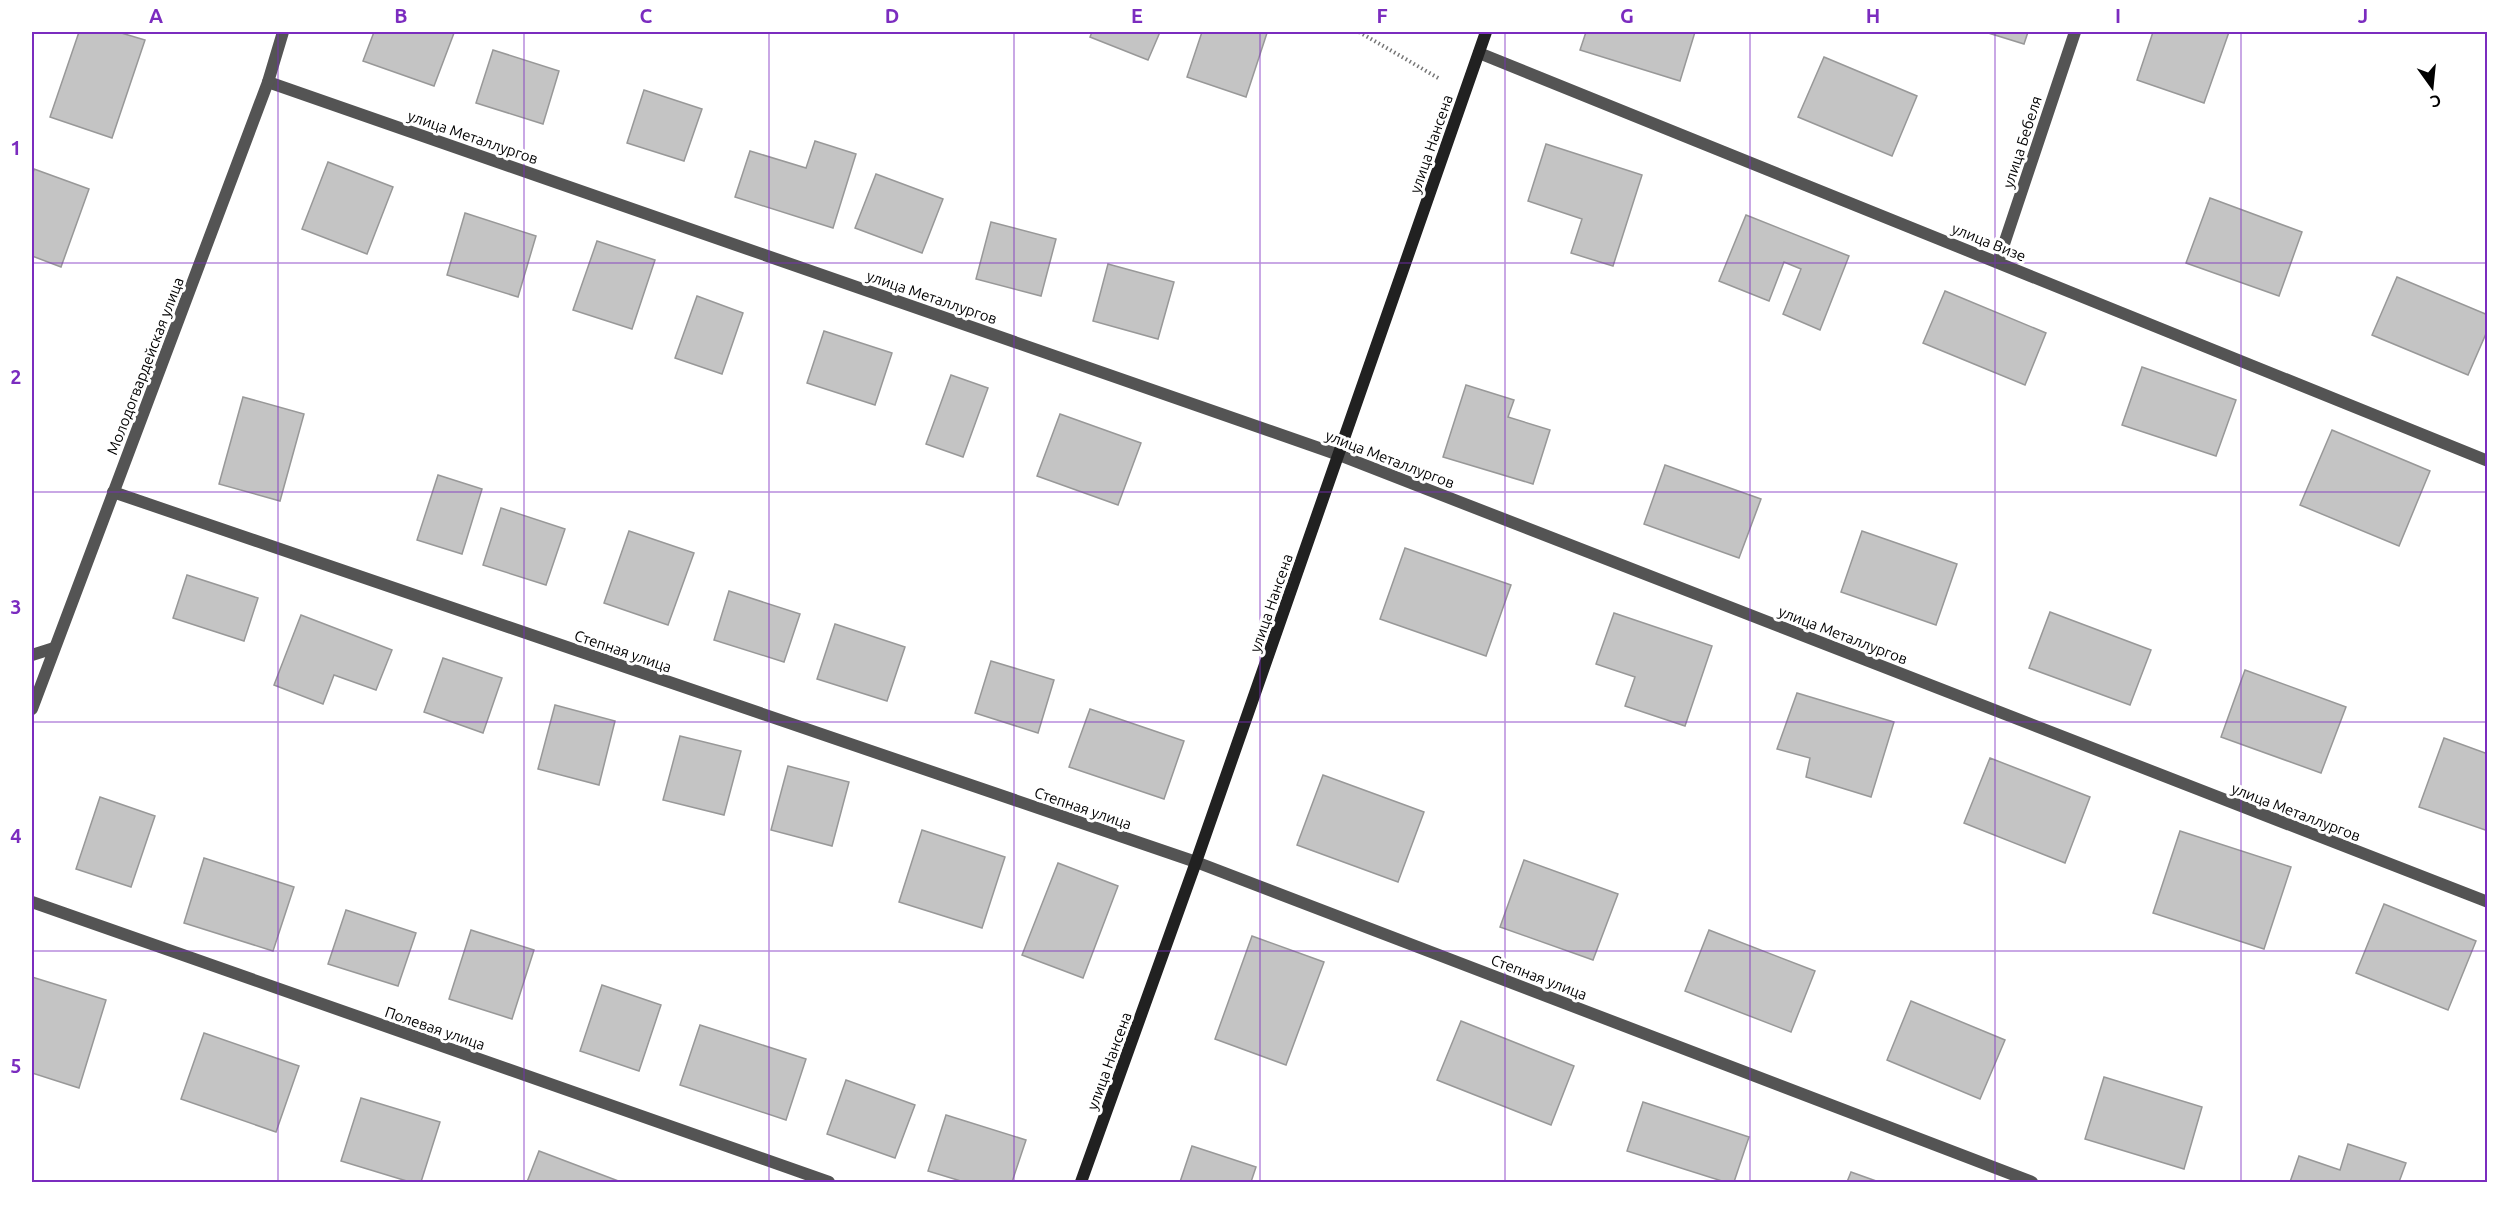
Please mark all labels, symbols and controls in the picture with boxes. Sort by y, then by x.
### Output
text: A [149,4,163,27]
text: B [394,4,408,27]
text: C [640,4,653,27]
text: D [885,4,899,27]
text: E [1131,4,1143,27]
text: F [1376,4,1388,27]
text: G [1620,4,1634,27]
text: H [1866,4,1880,27]
text: I [2115,4,2121,27]
text: J [2358,4,2368,27]
north arrow [2402,57,2462,117]
text: С [2429,91,2443,112]
street label: улица Нансена [1406,92,1456,196]
street label: улица Бебеля [1999,94,2045,190]
street label: улица Металлургов [406,107,540,167]
text: 1 [10,136,22,159]
street label: улица Визе [1949,219,2029,265]
street label: улица Металлургов [865,267,999,327]
street label: Молодогвардейская улица [103,275,187,457]
text: 2 [10,365,22,388]
street label: улица Металлургов [1323,427,1457,491]
street label: улица Нансена [1246,551,1296,655]
text: 3 [10,595,22,618]
street label: улица Металлургов [1776,603,1910,667]
street label: Степная улица [572,626,674,676]
street label: улица Металлургов [2229,780,2363,844]
street label: Степная улица [1032,783,1134,833]
text: 4 [10,824,22,847]
street label: Степная улица [1489,951,1589,1003]
street label: Полевая улица [383,1003,487,1053]
street label: улица Нансена [1083,1010,1135,1112]
text: 5 [10,1054,22,1077]

